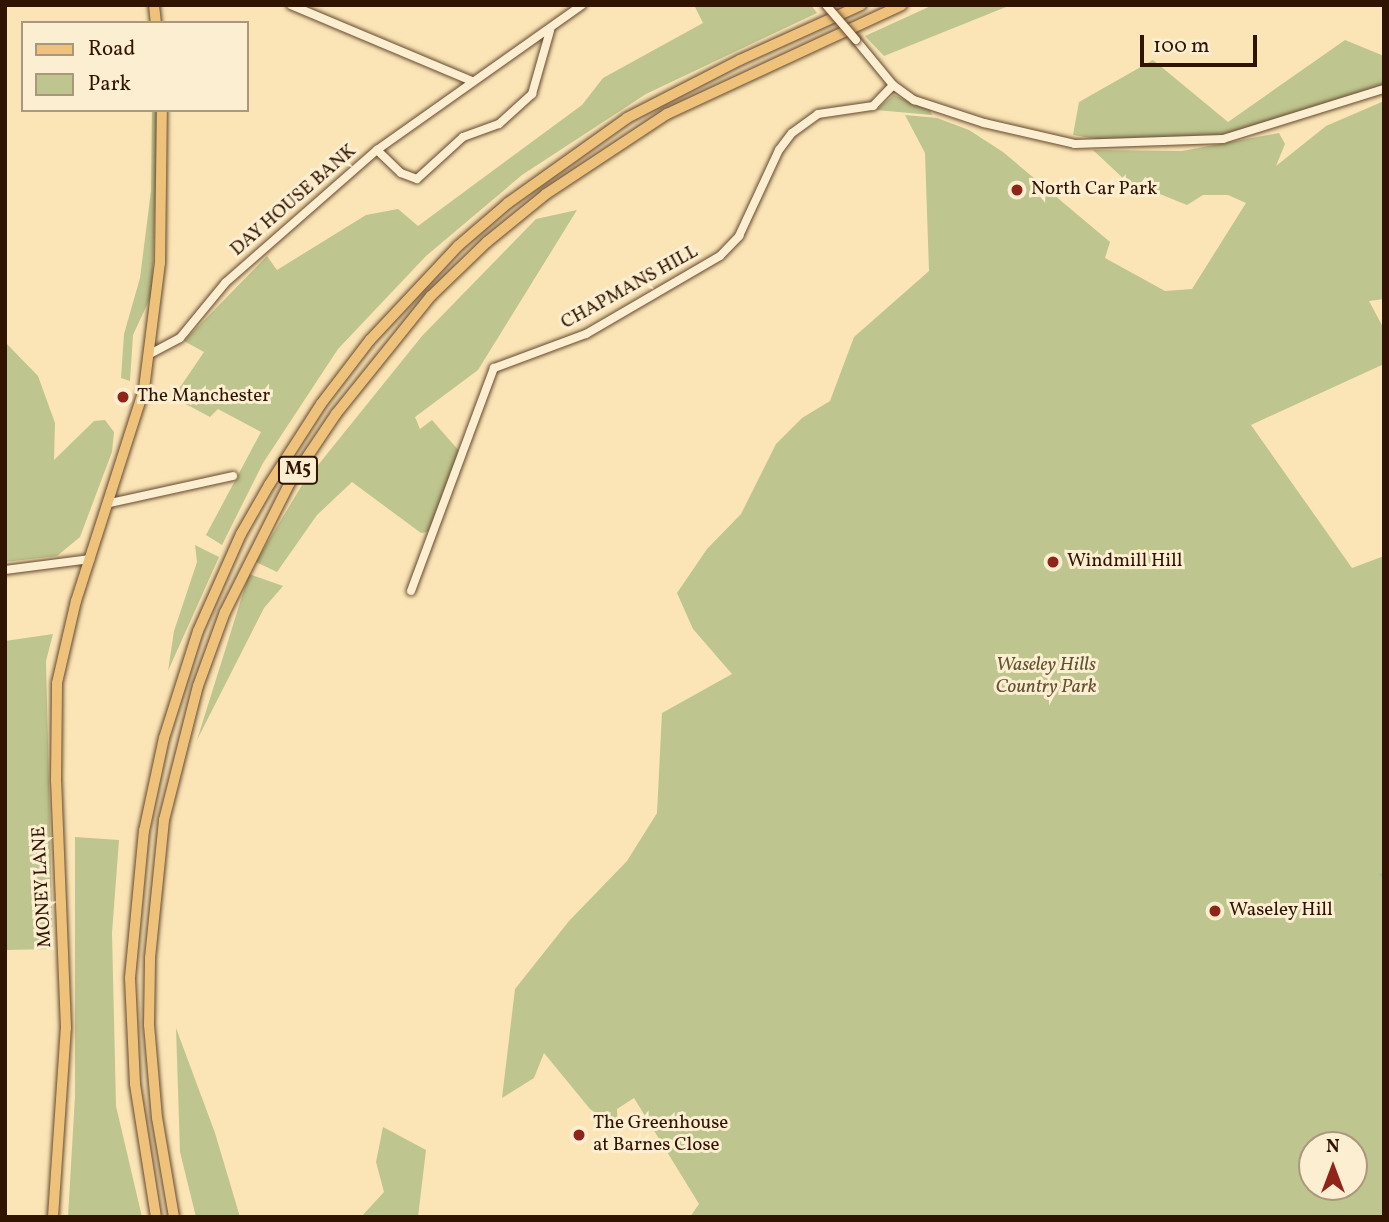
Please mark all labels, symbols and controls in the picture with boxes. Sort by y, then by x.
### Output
legend [21,21,248,112]
scale bar [1144,21,1261,65]
text: 100 m [1153,32,1210,61]
text: Road [88,35,135,64]
text: Park [88,70,131,99]
street label: DAY HOUSE BANK [226,140,362,262]
place label: North Car Park [1031,179,1157,201]
marker: North Car Park [1009,182,1025,198]
street label: CHAPMANS HILL [558,241,702,335]
place label: The Manchester [137,386,270,408]
marker: The Manchester [115,389,131,405]
road number: M5 [277,456,319,484]
place label: Windmill Hill [1067,551,1182,573]
marker: Windmill Hill [1045,554,1061,570]
park label: Waseley Hills Country Park [995,655,1097,699]
street label: MONEY LANE [28,825,58,949]
place label: Waseley Hill [1229,900,1333,922]
marker: Waseley Hill [1207,903,1223,919]
place label: The Greenhouse at Barnes Close [593,1113,728,1157]
marker: The Greenhouse at Barnes Close [571,1127,587,1143]
north arrow [1298,1131,1368,1201]
text: N [1326,1134,1340,1160]

